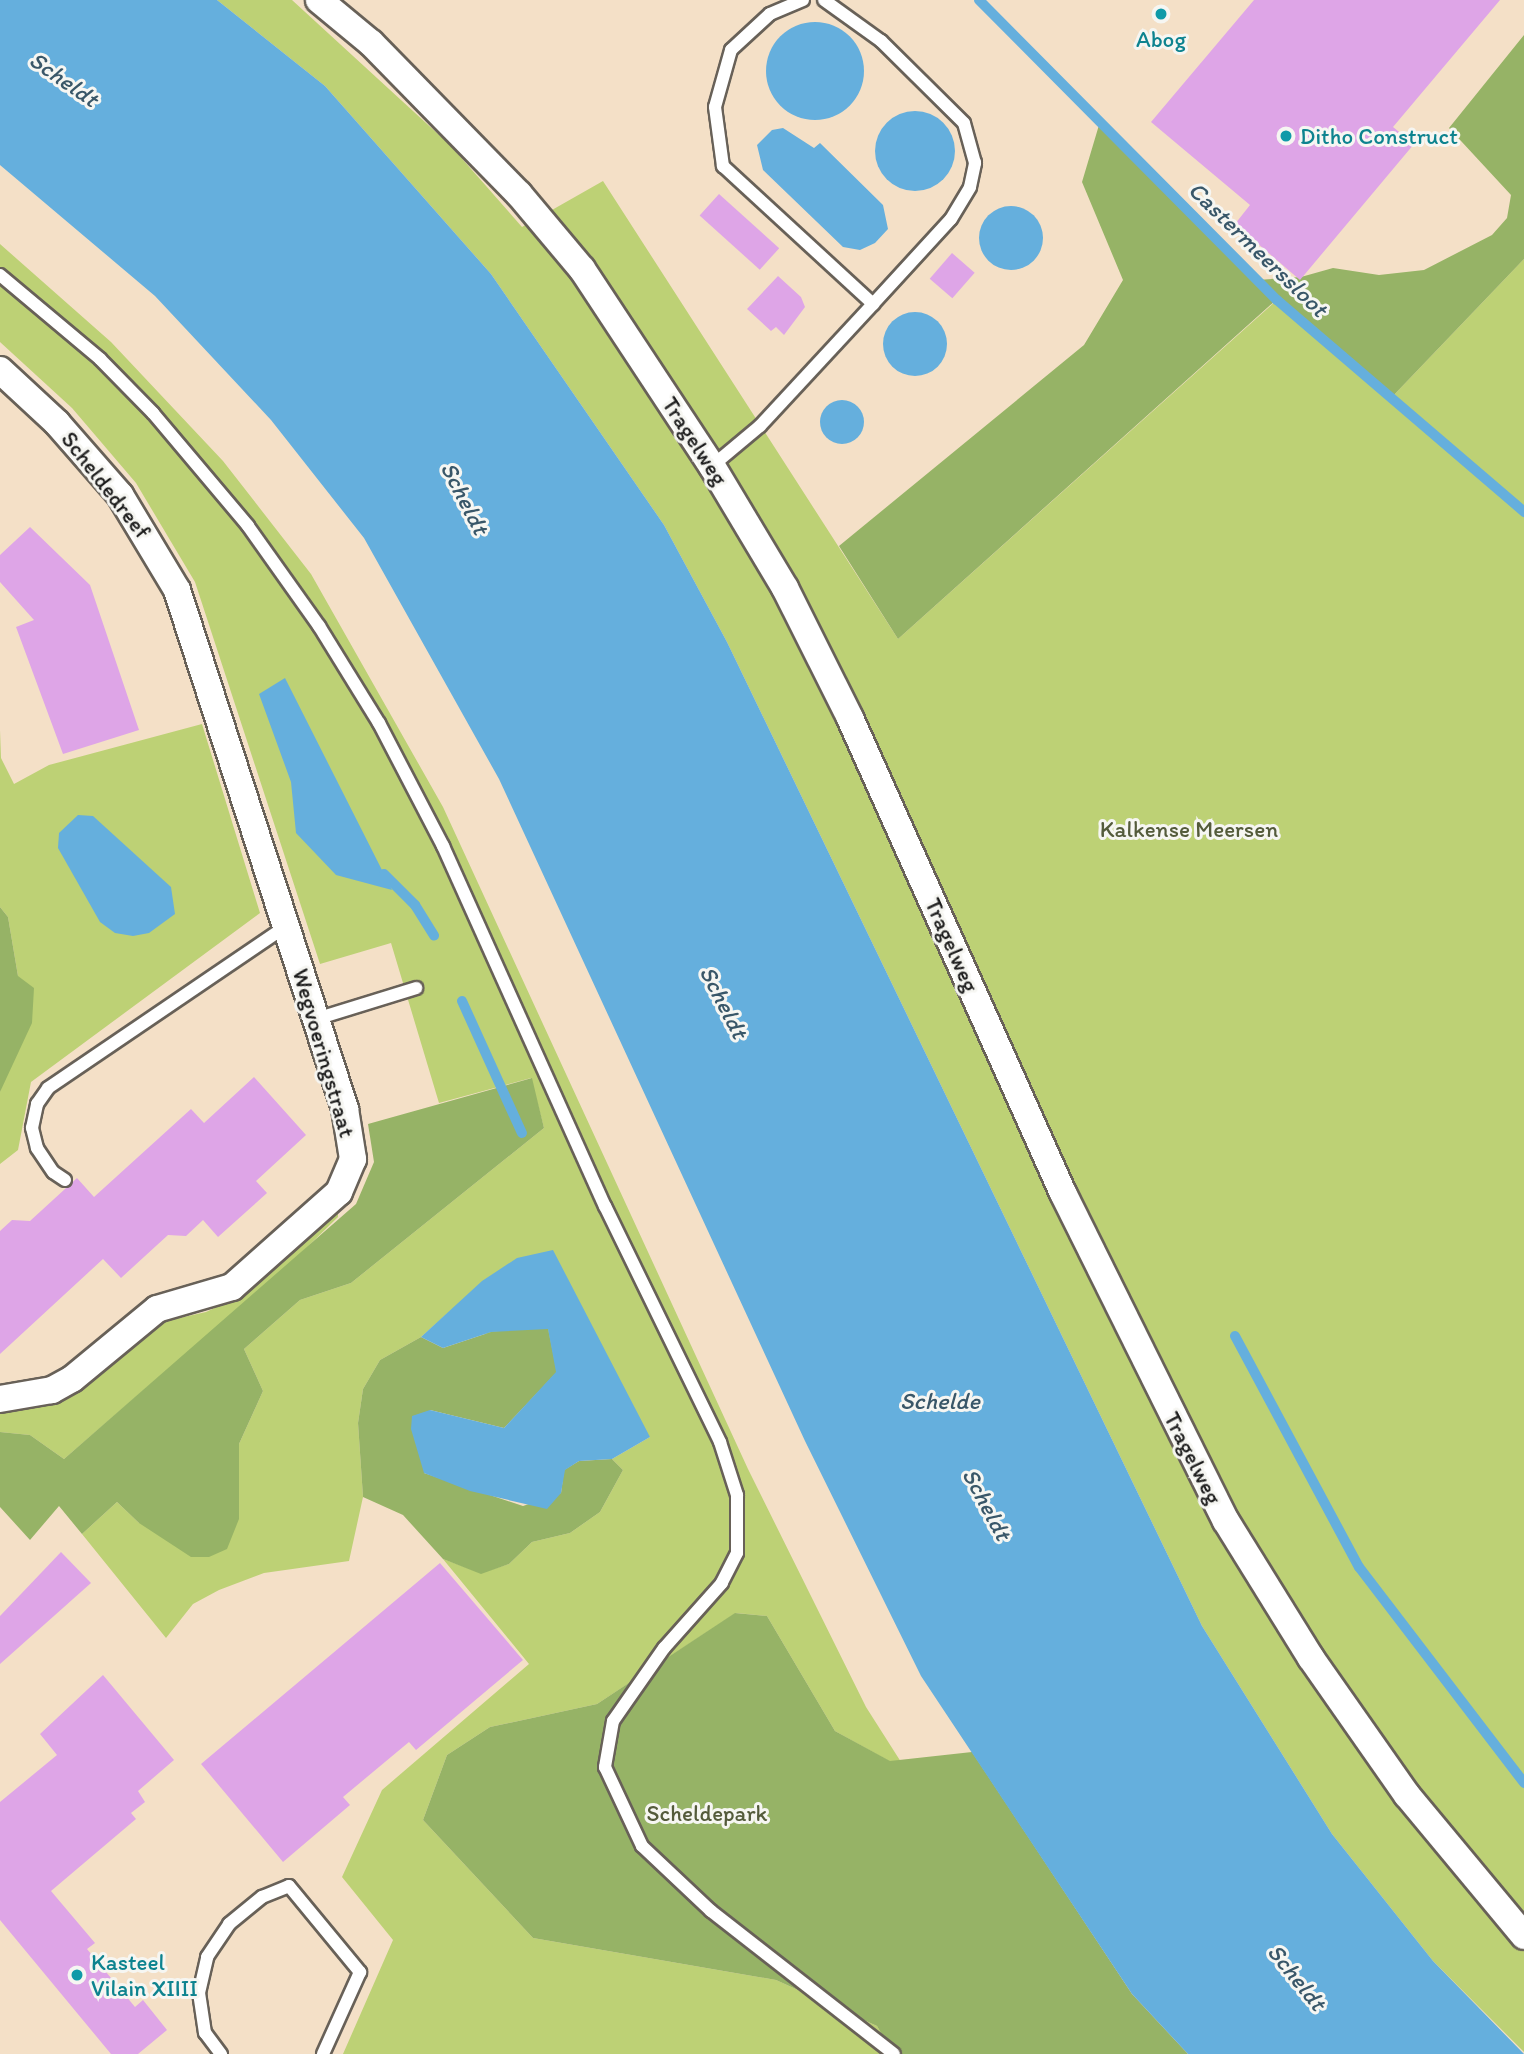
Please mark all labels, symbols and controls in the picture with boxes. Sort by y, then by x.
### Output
marker: Abog [1153,6,1169,22]
place label: Abog [1136,25,1186,53]
water label: Scheldt [24,45,104,113]
place label: Ditho Construct [1300,122,1458,150]
marker: Ditho Construct [1278,128,1294,144]
water label: Castermeerssloot [1182,175,1334,323]
street label: Tragelweg [656,392,734,490]
street label: Scheldedreef [55,426,157,544]
water label: Scheldt [435,457,495,539]
park label: Kalkense Meersen [1100,815,1278,843]
street label: Tragelweg [919,894,985,996]
water label: Scheldt [694,961,754,1043]
street label: Wegvoeringstraat [287,965,361,1141]
water label: Schelde [900,1387,980,1415]
street label: Tragelweg [1158,1407,1228,1509]
water label: Scheldt [956,1463,1018,1545]
park label: Scheldepark [647,1799,767,1827]
water label: Scheldt [1261,1938,1333,2016]
place label: Kasteel Vilain XIIII [91,1948,198,2002]
marker: Kasteel Vilain XIIII [69,1967,85,1983]

